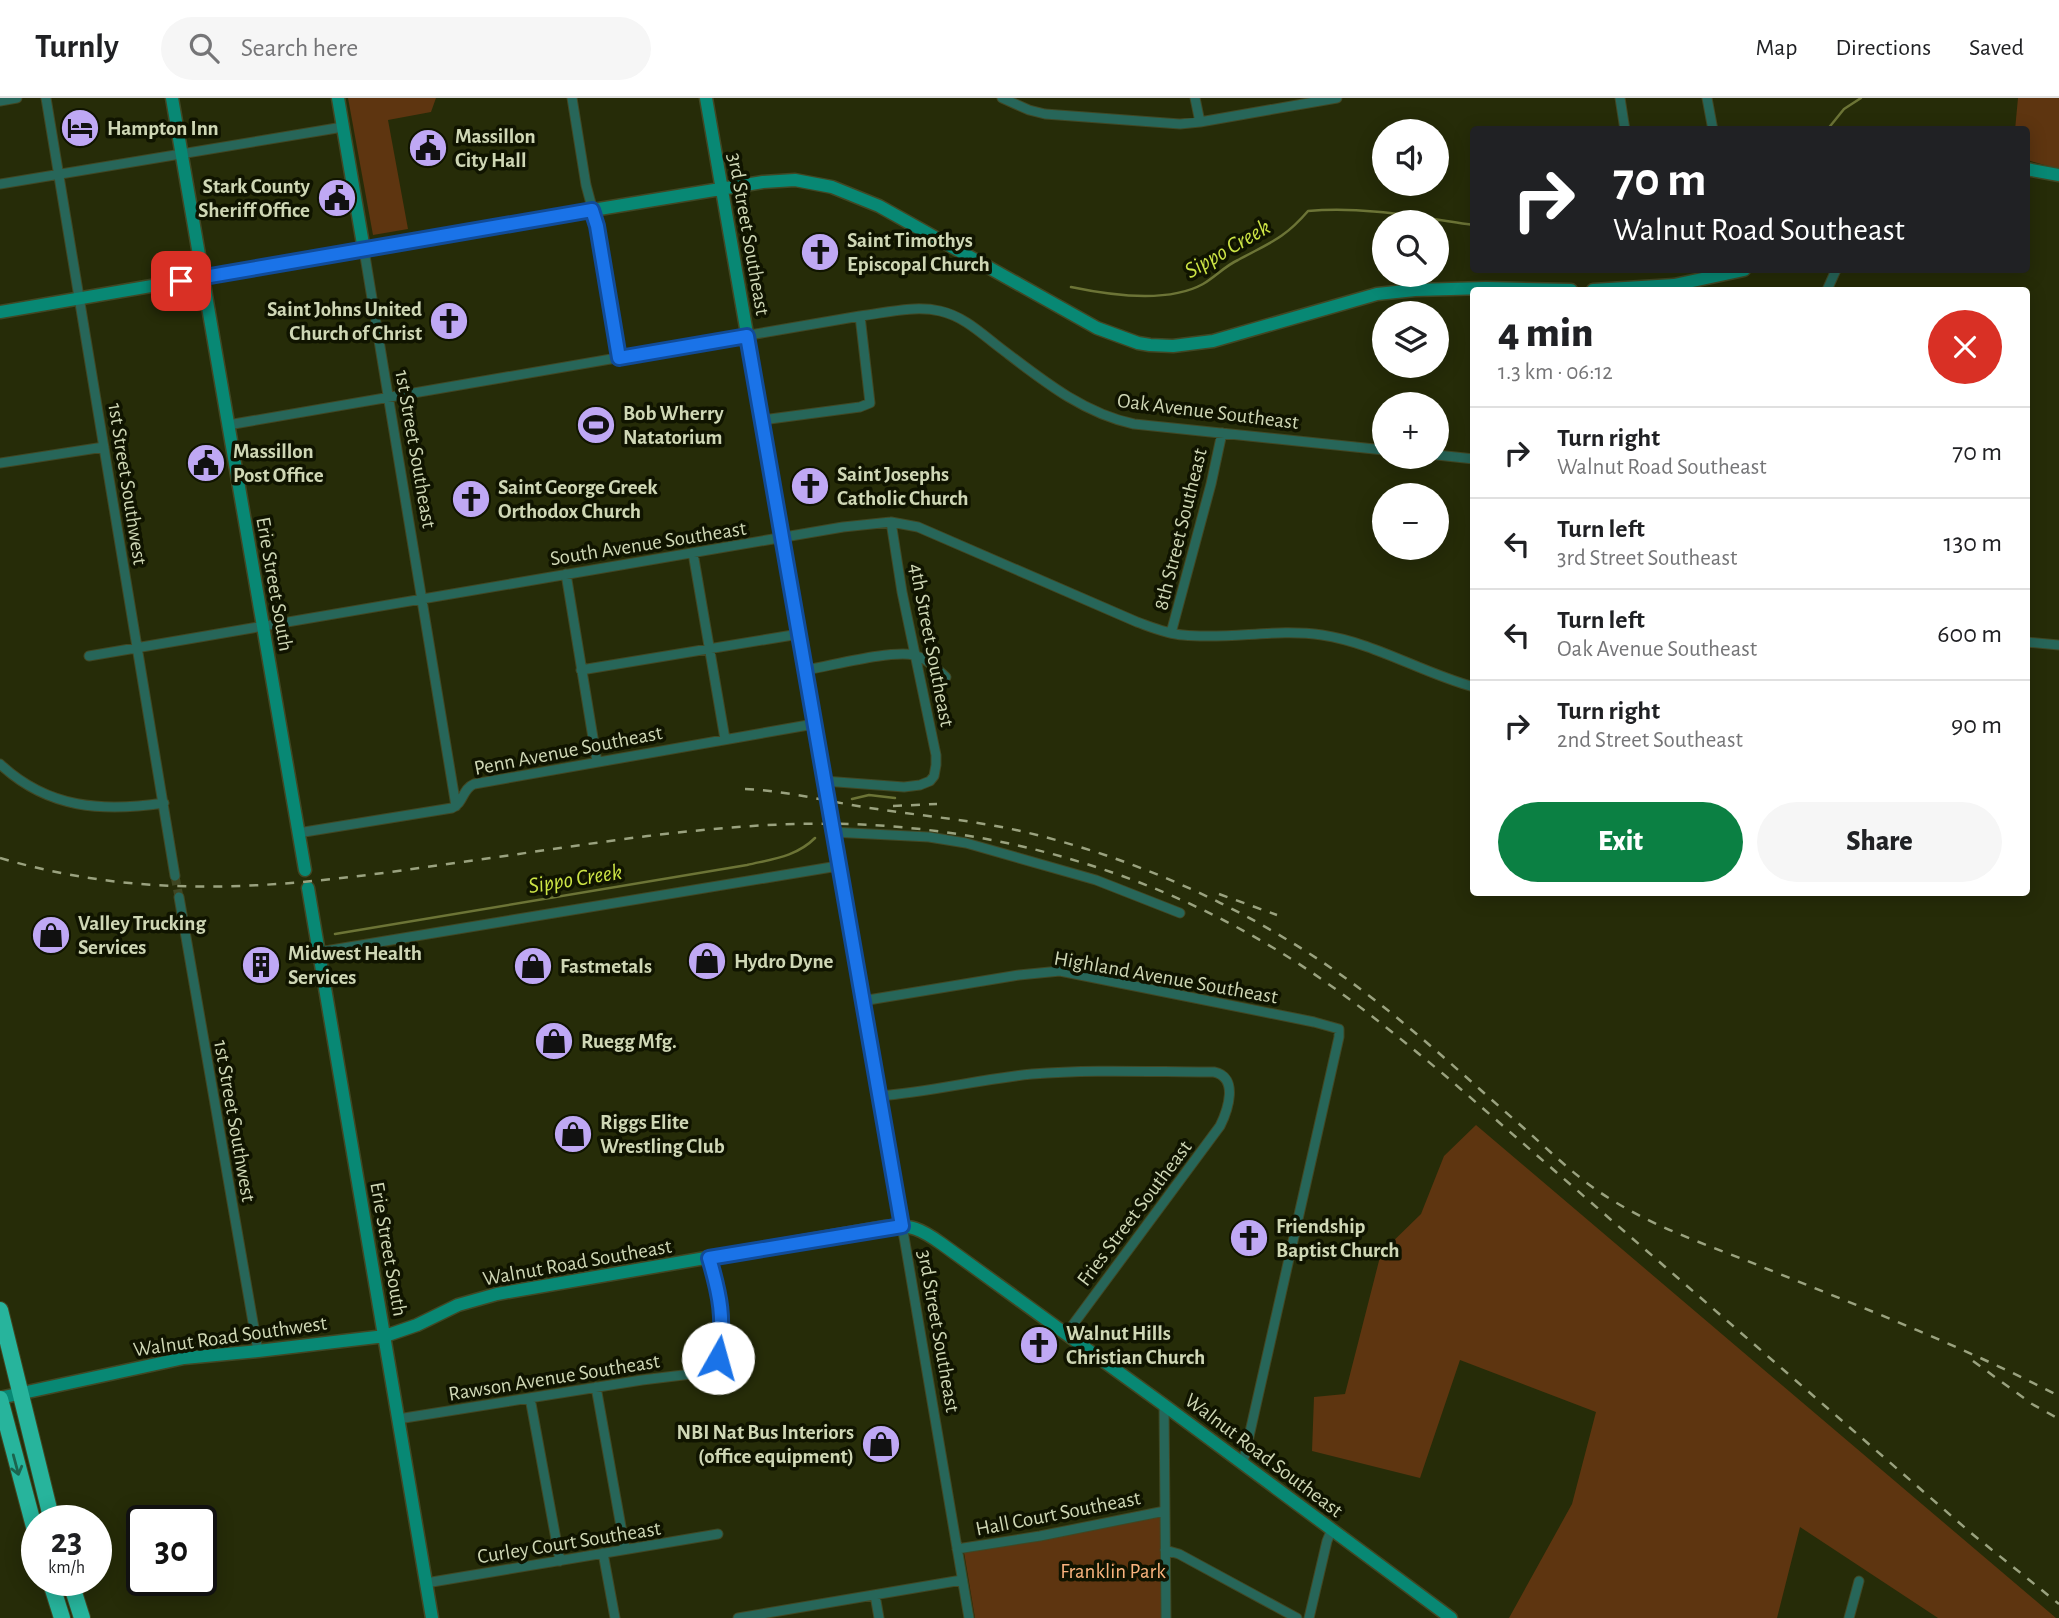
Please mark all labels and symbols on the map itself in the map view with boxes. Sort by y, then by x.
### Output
hotel icon: Hampton Inn [59,107,101,149]
place label: Hampton Inn [107,118,219,139]
place label: Massillon City Hall [455,126,536,171]
public building icon: Massillon City Hall [407,127,449,169]
street label: 3rd Street Southeast [724,151,773,317]
place label: Stark County Sheriff Office [198,176,311,221]
public building icon: Stark County Sheriff Office [316,177,358,219]
water label: Sippo Creek [1181,215,1275,283]
place label: Saint Timothys Episcopal Church [847,230,990,275]
church icon: Saint Timothys Episcopal Church [799,231,841,273]
pin [151,251,211,311]
place label: Saint Johns United Church of Christ [267,299,422,344]
church icon: Saint Johns United Church of Christ [428,300,470,342]
street label: 1st Street Southeast [391,368,440,530]
street label: Oak Avenue Southeast [1116,390,1300,433]
street label: 1st Street Southwest [104,402,151,567]
place label: Bob Wherry Natatorium [623,403,724,448]
sports icon: Bob Wherry Natatorium [575,404,617,446]
place label: Massillon Post Office [233,441,324,486]
public building icon: Massillon Post Office [185,442,227,484]
street label: 8th Street Southeast [1150,446,1211,612]
place label: Saint Josephs Catholic Church [837,464,968,509]
church icon: Saint Josephs Catholic Church [789,465,831,507]
place label: Saint George Greek Orthodox Church [498,477,658,522]
church icon: Saint George Greek Orthodox Church [450,478,492,520]
street label: Erie Street South [252,515,297,653]
street label: South Avenue Southeast [549,518,748,569]
street label: 4th Street Southeast [905,562,958,729]
street label: Penn Avenue Southeast [472,722,664,779]
water label: Sippo Creek [527,861,624,898]
place label: Valley Trucking Services [78,913,206,958]
shop icon: Valley Trucking Services [30,914,72,956]
shop icon: Hydro Dyne [686,940,728,982]
place label: Midwest Health Services [288,943,422,988]
building icon: Midwest Health Services [240,944,282,986]
shop icon: Fastmetals [512,945,554,987]
street label: Highland Avenue Southeast [1052,947,1280,1008]
place label: Hydro Dyne [734,951,834,972]
place label: Fastmetals [560,956,652,977]
shop icon: Ruegg Mfg. [533,1020,575,1062]
place label: Ruegg Mfg. [581,1031,677,1052]
street label: 1st Street Southwest [210,1039,259,1204]
place label: Riggs Elite Wrestling Club [600,1112,725,1157]
shop icon: Riggs Elite Wrestling Club [552,1113,594,1155]
street label: Fries Street Southeast [1073,1136,1196,1290]
street label: Erie Street South [366,1180,411,1318]
place label: Friendship Baptist Church [1276,1216,1400,1261]
church icon: Friendship Baptist Church [1228,1217,1270,1259]
street label: Walnut Road Southeast [481,1235,673,1289]
street label: 3rd Street Southeast [914,1248,963,1414]
street label: Walnut Road Southwest [132,1312,328,1360]
position arrow [681,1321,755,1395]
place label: Walnut Hills Christian Church [1066,1323,1205,1368]
church icon: Walnut Hills Christian Church [1018,1324,1060,1366]
street label: Rawson Avenue Southeast [447,1350,662,1405]
street label: Walnut Road Southeast [1181,1389,1347,1522]
place label: NBI Nat Bus Interiors (office equipment) [676,1422,854,1467]
shop icon: NBI Nat Bus Interiors (office equipment) [860,1423,902,1465]
one-way arrow [11,1454,24,1476]
street label: Hall Court Southeast [974,1487,1143,1540]
speed limit sign: 30 [126,1505,217,1596]
street label: Curley Court Southeast [476,1518,663,1567]
park label: Franklin Park [1060,1561,1166,1582]

